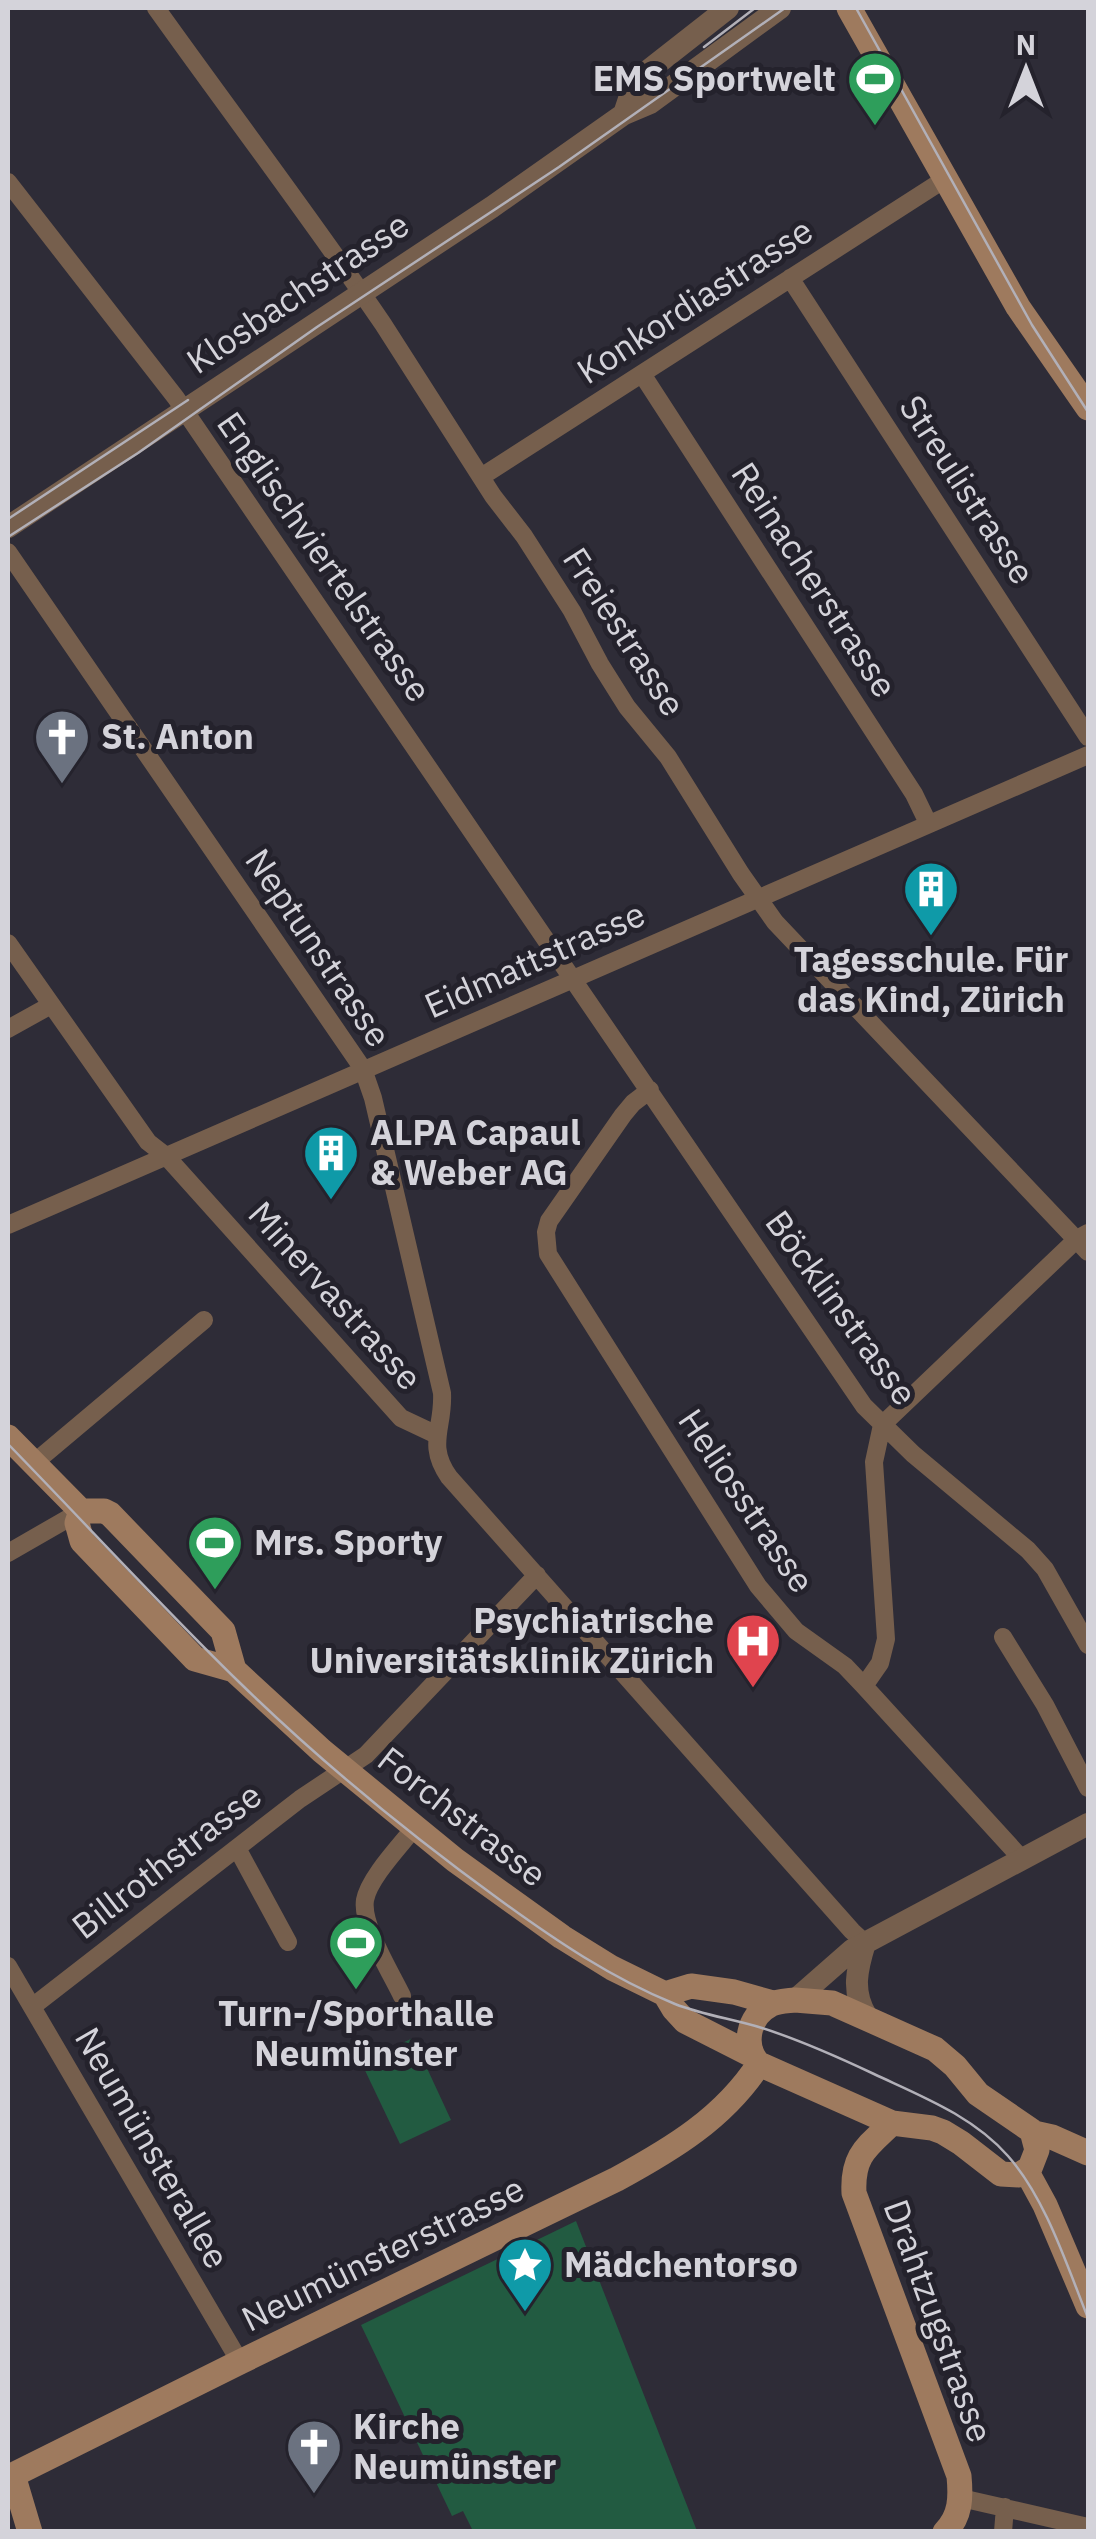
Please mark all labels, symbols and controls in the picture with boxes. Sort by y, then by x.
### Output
north arrow [976,20,1076,120]
text: N [1016,26,1036,63]
sports icon: EMS Sportwelt [845,49,905,128]
place label: EMS Sportwelt [593,55,836,101]
street label: Klosbachstrasse [177,201,417,383]
street label: Konkordiastrasse [568,207,821,394]
street label: Streulistrasse [890,386,1046,593]
street label: Englischviertelstrasse [207,402,442,710]
street label: Reinacherstrasse [722,453,908,706]
street label: Freiestrasse [553,538,696,725]
church icon: St. Anton [32,707,92,786]
place label: St. Anton [101,713,254,759]
street label: Neptunstrasse [236,839,402,1056]
building icon: Tagesschule. Für das Kind, Zürich [901,859,961,938]
street label: Eidmattstrasse [417,890,652,1028]
place label: Tagesschule. Für das Kind, Zürich [794,936,1069,1022]
place label: ALPA Capaul & Weber AG [370,1109,581,1195]
building icon: ALPA Capaul & Weber AG [301,1123,361,1202]
street label: Minervastrasse [239,1191,433,1399]
street label: Böcklinstrasse [756,1201,928,1414]
street label: Heliosstrasse [668,1400,825,1601]
sports icon: Mrs. Sporty [185,1513,245,1592]
place label: Mrs. Sporty [254,1519,443,1565]
place label: Psychiatrische Universitätsklinik Zürich [310,1597,714,1683]
hospital icon: Psychiatrische Universitätsklinik Zürich [723,1611,783,1690]
street label: Forchstrasse [369,1736,556,1897]
street label: Billrothstrasse [62,1772,271,1949]
sports icon: Turn-/Sporthalle Neumünster [326,1913,386,1992]
place label: Turn-/Sporthalle Neumünster [218,1990,494,2076]
street label: Neumünsterallee [65,2019,241,2276]
street label: Neumünsterstrasse [234,2165,531,2341]
street label: Drahtzugstrasse [874,2193,1004,2448]
place icon: Mädchentorso [495,2235,555,2314]
place label: Mädchentorso [564,2241,798,2287]
place label: Kirche Neumünster [353,2403,556,2489]
church icon: Kirche Neumünster [284,2417,344,2496]

